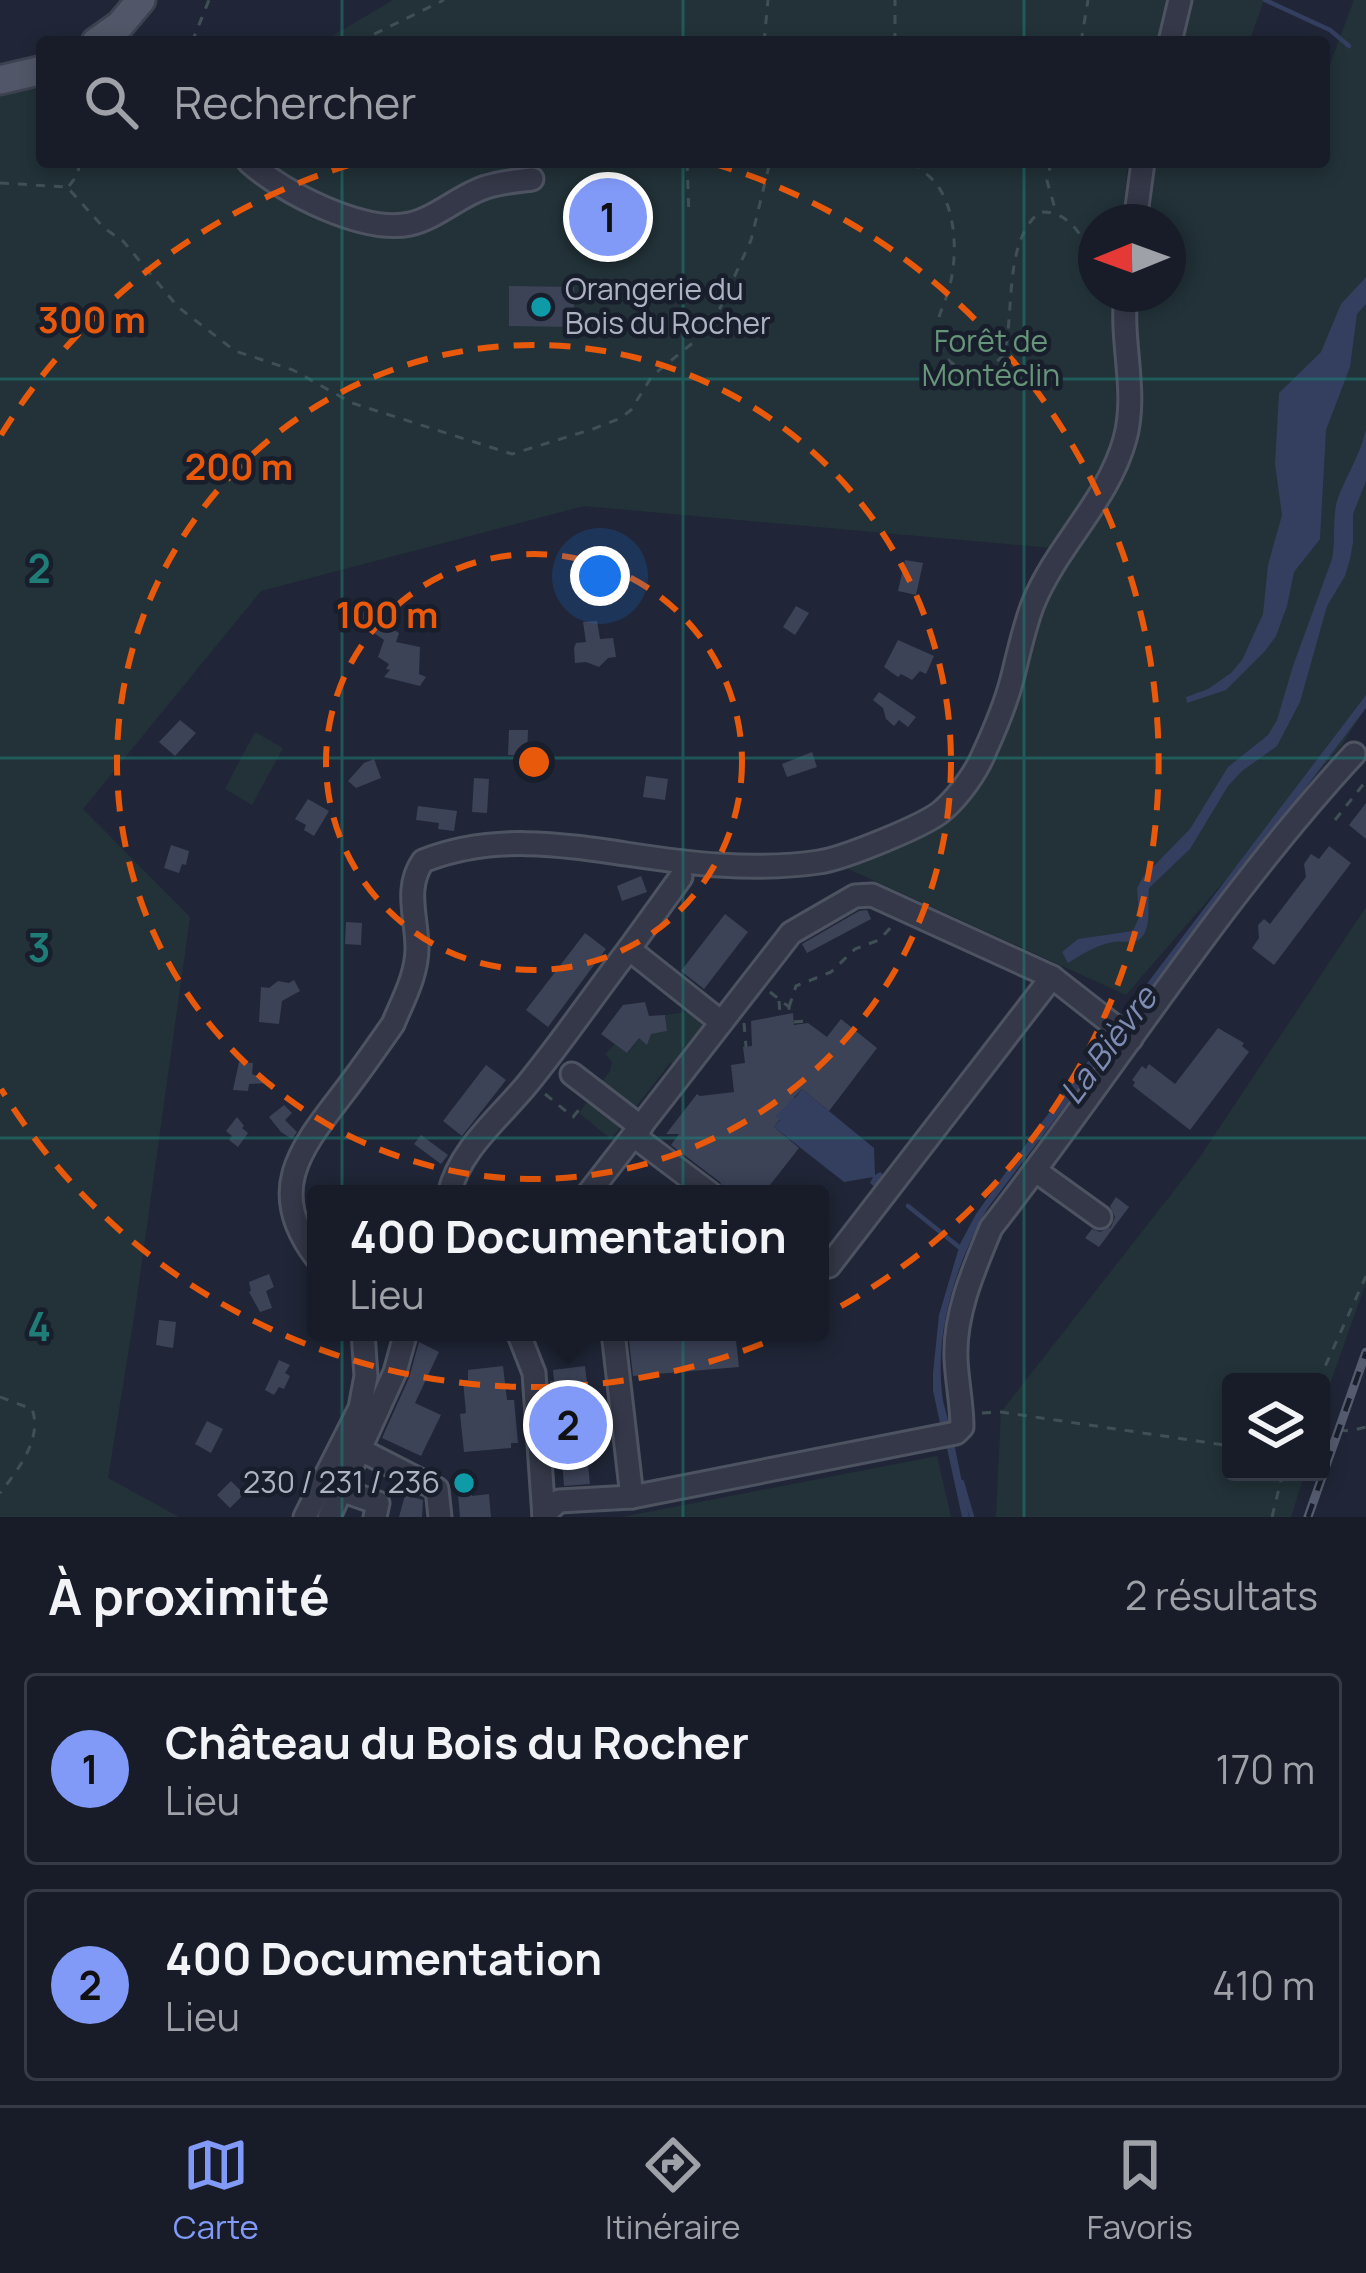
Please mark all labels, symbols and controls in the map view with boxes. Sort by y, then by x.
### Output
search box [36,36,1330,168]
icon: search [78,69,144,135]
text: Rechercher [174,71,417,133]
pin: 1 [569,172,647,262]
north arrow [1078,204,1186,312]
place label: Orangerie du Bois du Rocher [565,268,771,343]
marker: Orangerie du Bois du Rocher [528,294,554,320]
text: 300 m [38,295,146,344]
park label: Forêt de Montéclin [922,320,1060,395]
text: 200 m [185,442,293,491]
text: 2 [27,541,51,595]
your location [570,546,630,606]
text: 100 m [336,590,438,639]
centre of rings [513,741,555,783]
text: 3 [28,920,50,974]
water label: La Bièvre [1049,976,1168,1113]
popup [307,1185,829,1341]
text: 400 Documentation [349,1205,787,1267]
text: Lieu [349,1267,424,1321]
text: 4 [27,1299,51,1353]
map controls [1222,1373,1330,1481]
button: layers [1222,1373,1330,1481]
pin: 2 [529,1380,607,1470]
place label: 230 / 231 / 236 [243,1461,440,1502]
marker: 230 / 231 / 236 [451,1470,477,1496]
text: À proximité [48,1561,330,1630]
text: 2 résultats [1125,1568,1318,1622]
text: Château du Bois du Rocher [165,1711,749,1773]
text: 1 [81,1742,99,1796]
text: 170 m [1216,1742,1315,1796]
text: Lieu [165,1773,240,1827]
text: 400 Documentation [165,1927,602,1989]
text: 2 [78,1958,102,2012]
text: 410 m [1212,1958,1315,2012]
text: Lieu [165,1989,240,2043]
tab: Carte [173,2132,259,2249]
tab: Itinéraire [605,2132,741,2249]
tab: Favoris [1087,2132,1193,2249]

